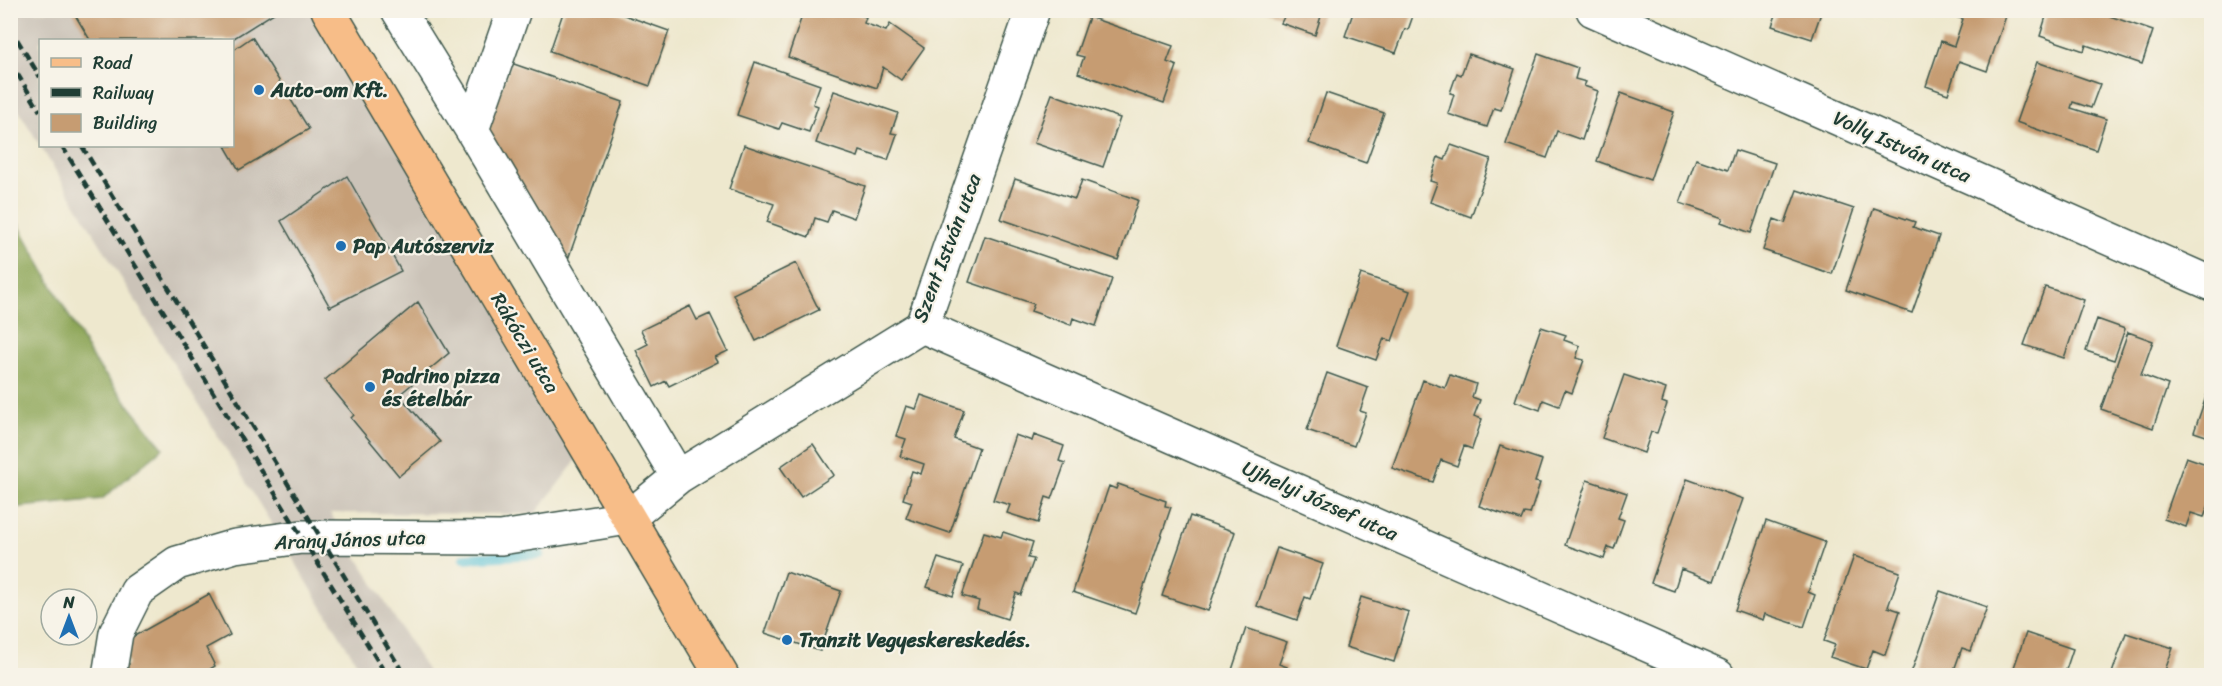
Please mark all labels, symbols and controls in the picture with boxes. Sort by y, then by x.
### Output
legend [39,39,234,147]
text: Road [93,47,133,79]
place label: Auto-om Kft. [270,73,389,108]
text: Railway [93,77,155,109]
marker: Auto-om Kft. [252,83,266,97]
street label: Volly István utca [1827,101,1978,193]
text: Building [93,107,157,139]
street label: Szent István utca [903,168,992,328]
place label: Pap Autószerviz [353,229,495,264]
marker: Pap Autószerviz [334,239,348,253]
street label: Rákóczi utca [481,286,569,400]
place label: Padrino pizza és ételbár [381,359,500,417]
marker: Padrino pizza és ételbár [363,380,377,394]
street label: Ujhelyi József utca [1236,451,1405,551]
street label: Arany János utca [273,520,426,560]
north arrow [39,587,99,647]
text: N [62,588,75,617]
place label: Tranzit Vegyeskereskedés. [799,623,1031,658]
marker: Tranzit Vegyeskereskedés. [780,633,794,647]

